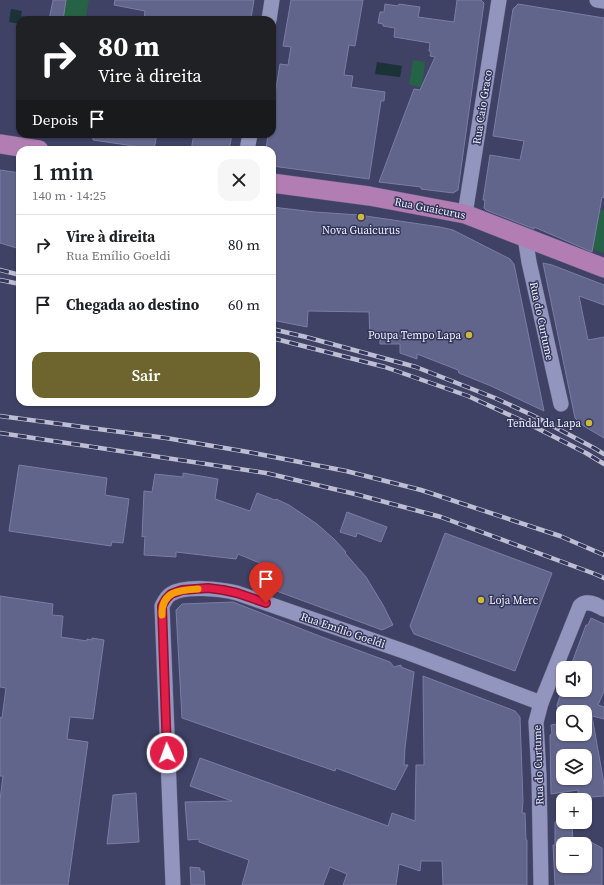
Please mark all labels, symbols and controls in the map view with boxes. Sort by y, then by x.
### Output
text: 80 m [98,27,160,65]
icon: right [32,32,84,84]
text: Vire à direita [98,63,202,88]
street label: Rua Caio Graco [469,69,496,145]
icon: arrive [86,108,108,130]
text: Depois [32,109,78,130]
text: 1 min [32,155,94,188]
button: close [218,159,260,201]
text: 140 m · 14:25 [32,187,106,204]
street label: Rua Guaicurus [393,194,467,223]
marker: Nova Guaicurus [356,212,366,222]
place label: Nova Guaicurus [322,223,400,238]
text: Vire à direita [66,226,155,247]
icon: right [32,234,54,256]
text: 80 m [228,234,260,255]
text: Rua Emílio Goeldi [66,247,171,264]
street label: Rua do Curtume [526,280,557,362]
icon: arrive [32,294,54,316]
text: Chegada ao destino [66,294,199,315]
text: 60 m [228,294,260,315]
place label: Poupa Tempo Lapa [368,328,461,343]
marker: Poupa Tempo Lapa [464,330,474,340]
button: Sair [32,352,260,398]
place label: Tendal da Lapa [507,416,581,431]
marker: Tendal da Lapa [584,418,594,428]
pin [249,562,283,603]
icon: arrive [255,568,277,590]
place label: Loja Merc [489,593,539,608]
marker: Loja Merc [476,595,486,605]
street label: Rua Emílio Goeldi [299,609,387,652]
map controls [556,661,592,873]
button: sound [556,661,592,697]
button: search [556,705,592,741]
street label: Rua do Curtume [530,724,547,805]
position arrow [146,732,188,774]
button: layers [556,749,592,785]
button: + [556,793,592,829]
button: − [556,837,592,873]

